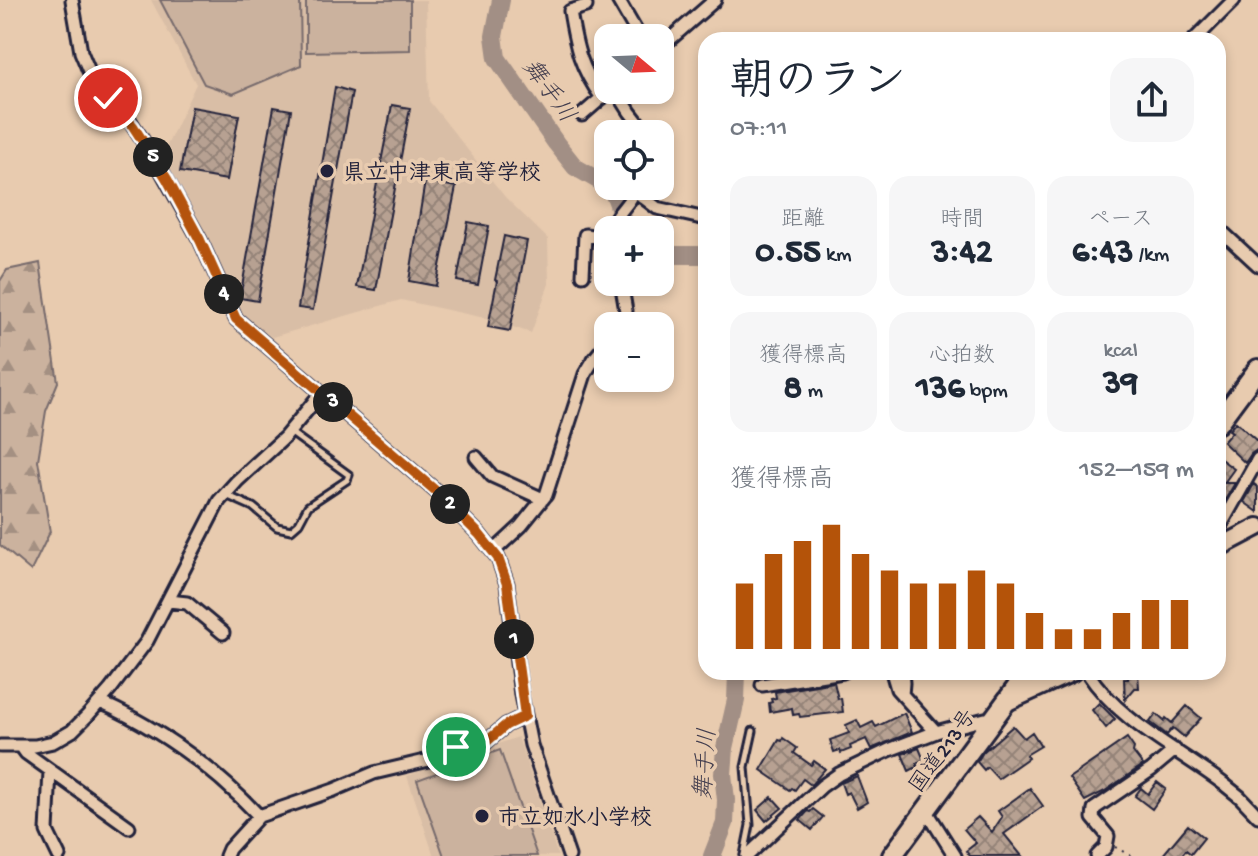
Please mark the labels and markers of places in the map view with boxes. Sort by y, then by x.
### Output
pin [74,64,142,132]
pin: 5 [133,137,173,177]
place label: 県立中津東高等学校 [343,160,541,188]
marker: 県立中津東高等学校 [318,162,336,180]
pin: 4 [204,274,244,314]
pin: 3 [313,382,353,422]
pin: 2 [430,484,470,524]
pin: 1 [494,619,534,659]
pin [422,713,490,781]
place label: 市立如水小学校 [498,806,652,833]
marker: 市立如水小学校 [473,807,491,825]

